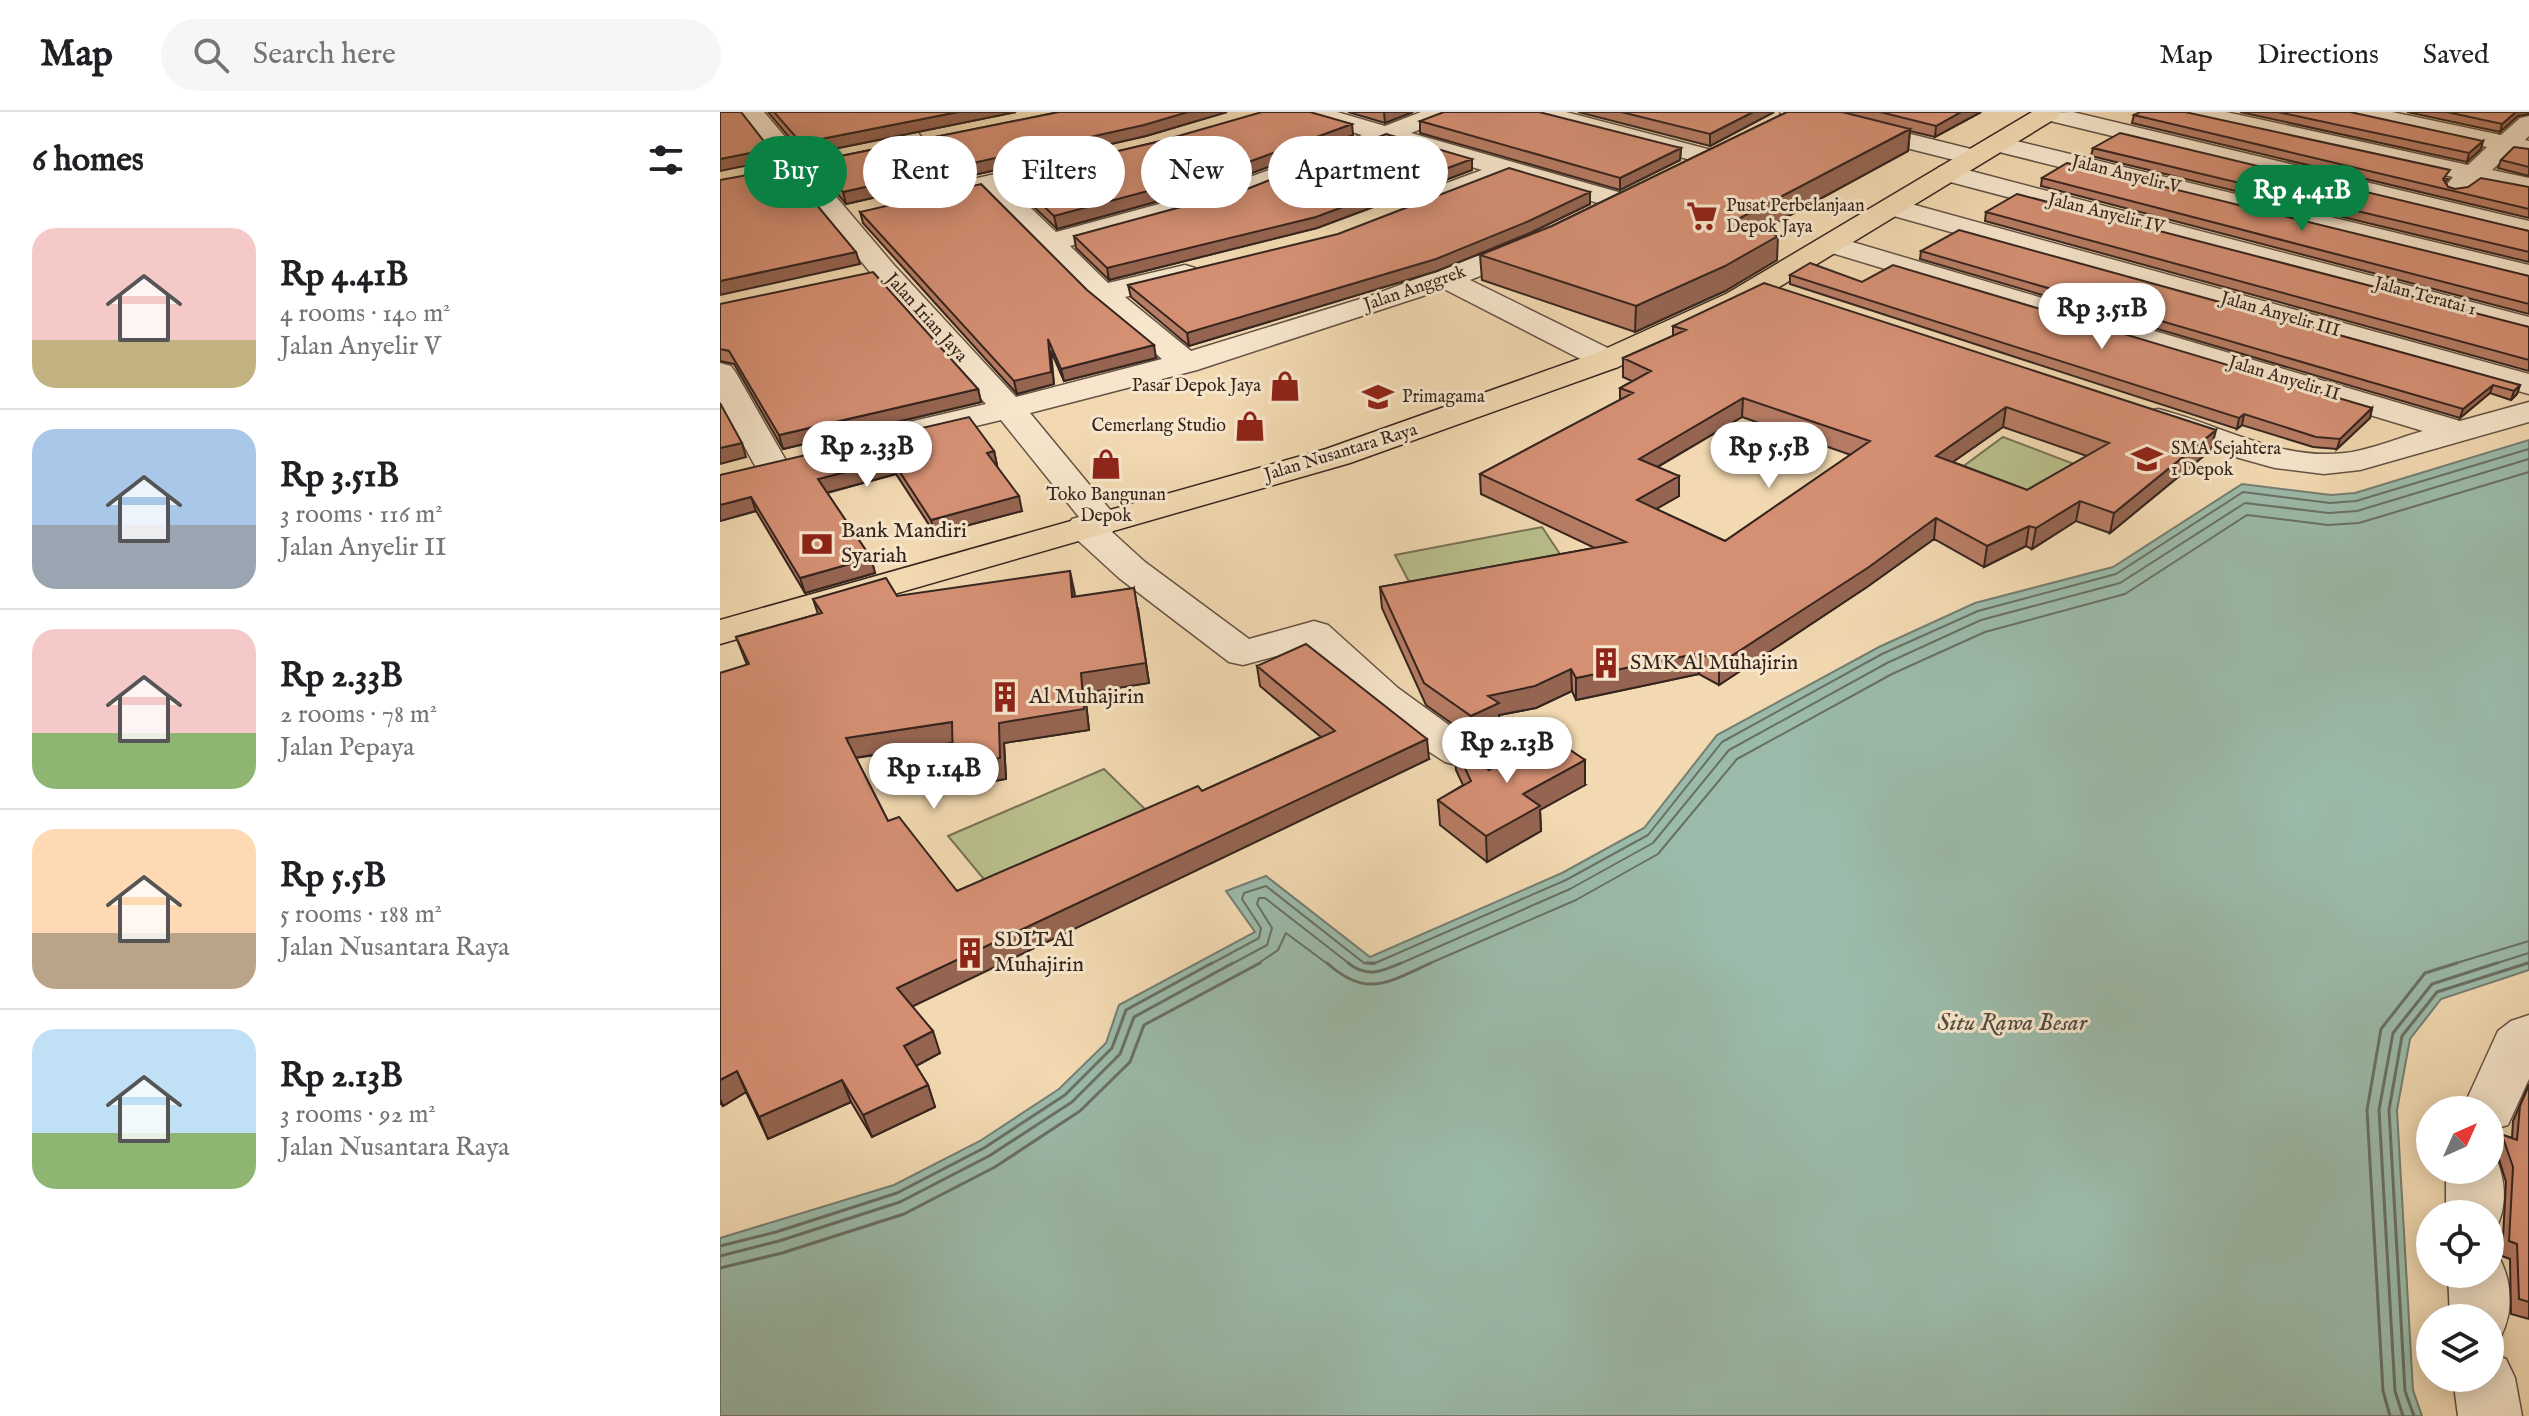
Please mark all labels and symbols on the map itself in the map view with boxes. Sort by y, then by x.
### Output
street label: Jalan Anyelir V [2067,150,2184,200]
pin: Rp 4.41B [2219,165,2385,233]
street label: Jalan Anyelir IV [2043,188,2168,240]
place label: Pusat Perbelanjaan Depok Jaya [1726,195,1865,239]
supermarket icon: Pusat Perbelanjaan Depok Jaya [1685,199,1719,233]
street label: Jalan Anggrek [1359,261,1470,318]
street label: Jalan Irian Jaya [879,267,972,368]
street label: Jalan Teratai 1 [2370,272,2478,322]
pin: Rp 3.51B [2019,283,2185,351]
street label: Jalan Anyelir III [2216,286,2342,343]
street label: Jalan Anyelir II [2224,351,2343,407]
shop icon: Pasar Depok Jaya [1268,369,1302,403]
place label: Pasar Depok Jaya [1132,375,1261,398]
school or university icon: Primagama [1361,380,1395,414]
place label: Primagama [1402,386,1485,409]
shop icon: Cemerlang Studio [1233,409,1267,443]
place label: Cemerlang Studio [1091,415,1226,438]
street label: Jalan Nusantara Raya [1260,419,1421,488]
pin: Rp 2.33B [784,421,950,489]
pin: Rp 5.5B [1695,422,1843,490]
place label: SMA Sejahtera 1 Depok [2171,438,2281,482]
school or university icon: SMA Sejahtera 1 Depok [2130,442,2164,476]
shop icon: Toko Bangunan Depok [1089,447,1123,481]
place label: Toko Bangunan Depok [1046,484,1166,528]
place label: Bank Mandiri Syariah [841,517,967,570]
bank icon: Bank Mandiri Syariah [800,527,834,561]
building icon: SMK Al Muhajirin [1589,646,1623,680]
place label: SMK Al Muhajirin [1630,649,1799,677]
building icon: Al Muhajirin [988,680,1022,714]
place label: Al Muhajirin [1028,683,1145,711]
pin: Rp 2.13B [1424,717,1590,785]
pin: Rp 1.14B [851,743,1017,811]
place label: SDIT Al Muhajirin [994,926,1084,979]
building icon: SDIT Al Muhajirin [953,936,987,970]
water label: Situ Rawa Besar [1937,1008,2089,1039]
north arrow [2416,1096,2504,1184]

